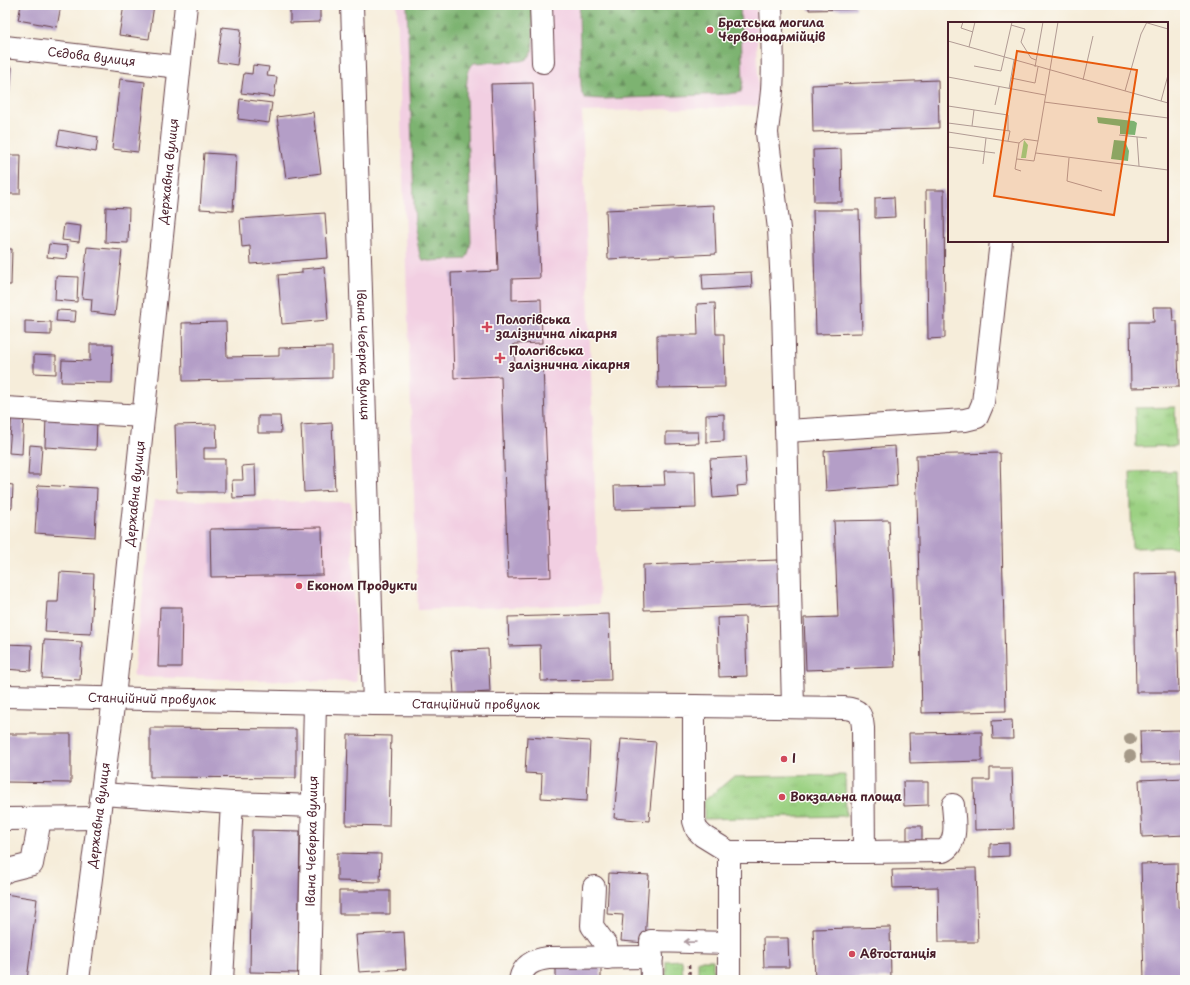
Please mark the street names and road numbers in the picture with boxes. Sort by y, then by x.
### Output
street label: Сєдова вулиця [47,42,136,70]
street label: Державна вулиця [153,117,182,226]
street label: Івана Чеберка вулиця [353,289,375,421]
street label: Державна вулиця [120,439,149,548]
street label: Станційний провулок [88,688,217,709]
street label: Станційний провулок [412,694,541,713]
street label: Державна вулиця [82,761,114,870]
street label: Івана Чеберка вулиця [301,775,321,907]

